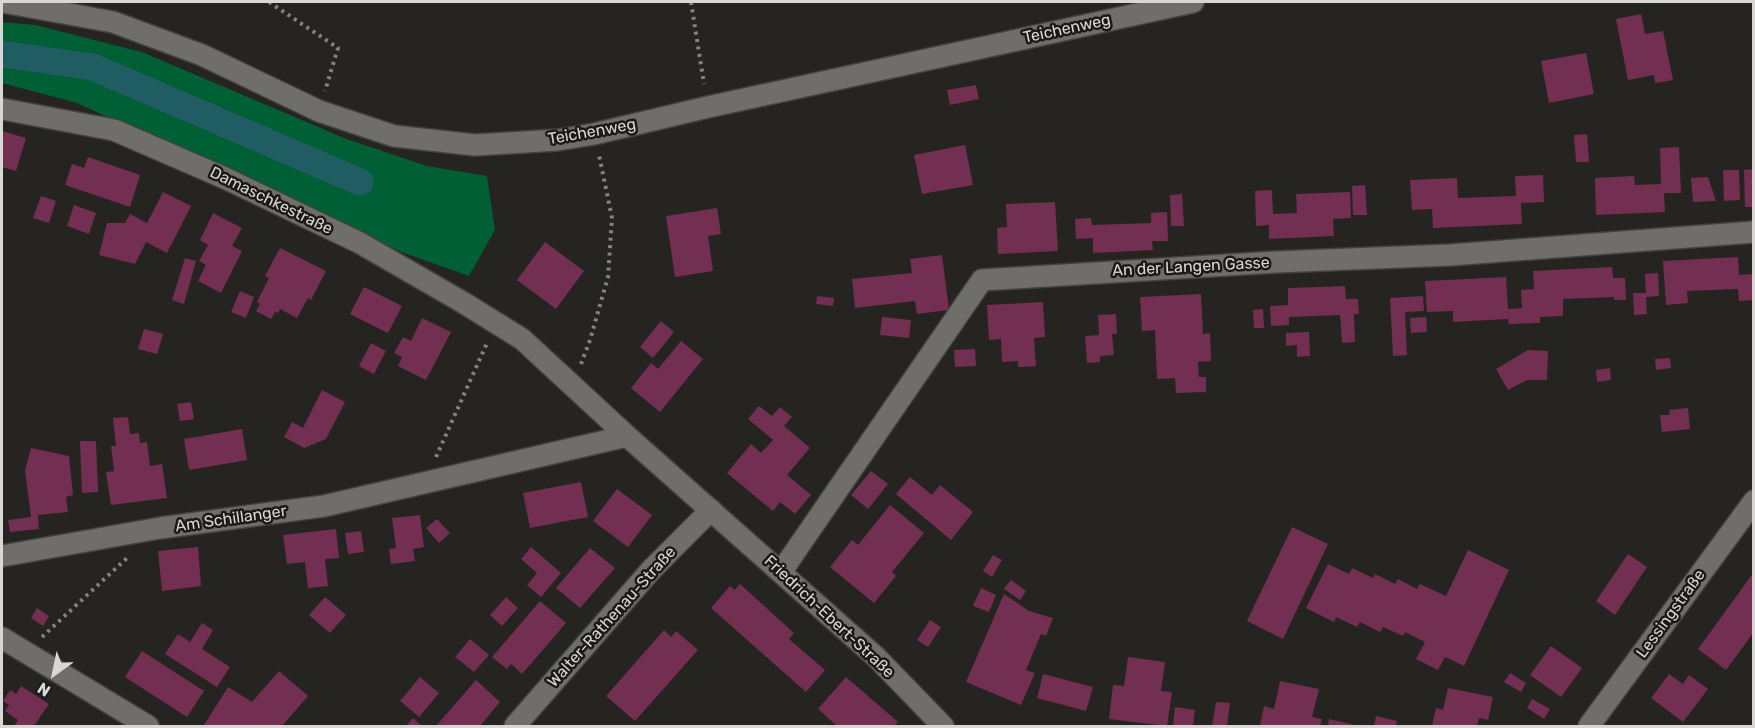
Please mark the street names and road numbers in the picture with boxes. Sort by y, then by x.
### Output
street label: Teichenweg [1022,10,1112,48]
street label: Teichenweg [547,115,637,149]
street label: Damaschkestraße [207,163,335,239]
street label: An der Langen Gasse [1112,253,1270,281]
street label: Am Schillanger [174,502,288,536]
street label: Walter-Rathenau-Straße [544,543,680,691]
street label: Friedrich-Ebert-Straße [760,552,898,682]
street label: Lessingstraße [1632,566,1710,662]

